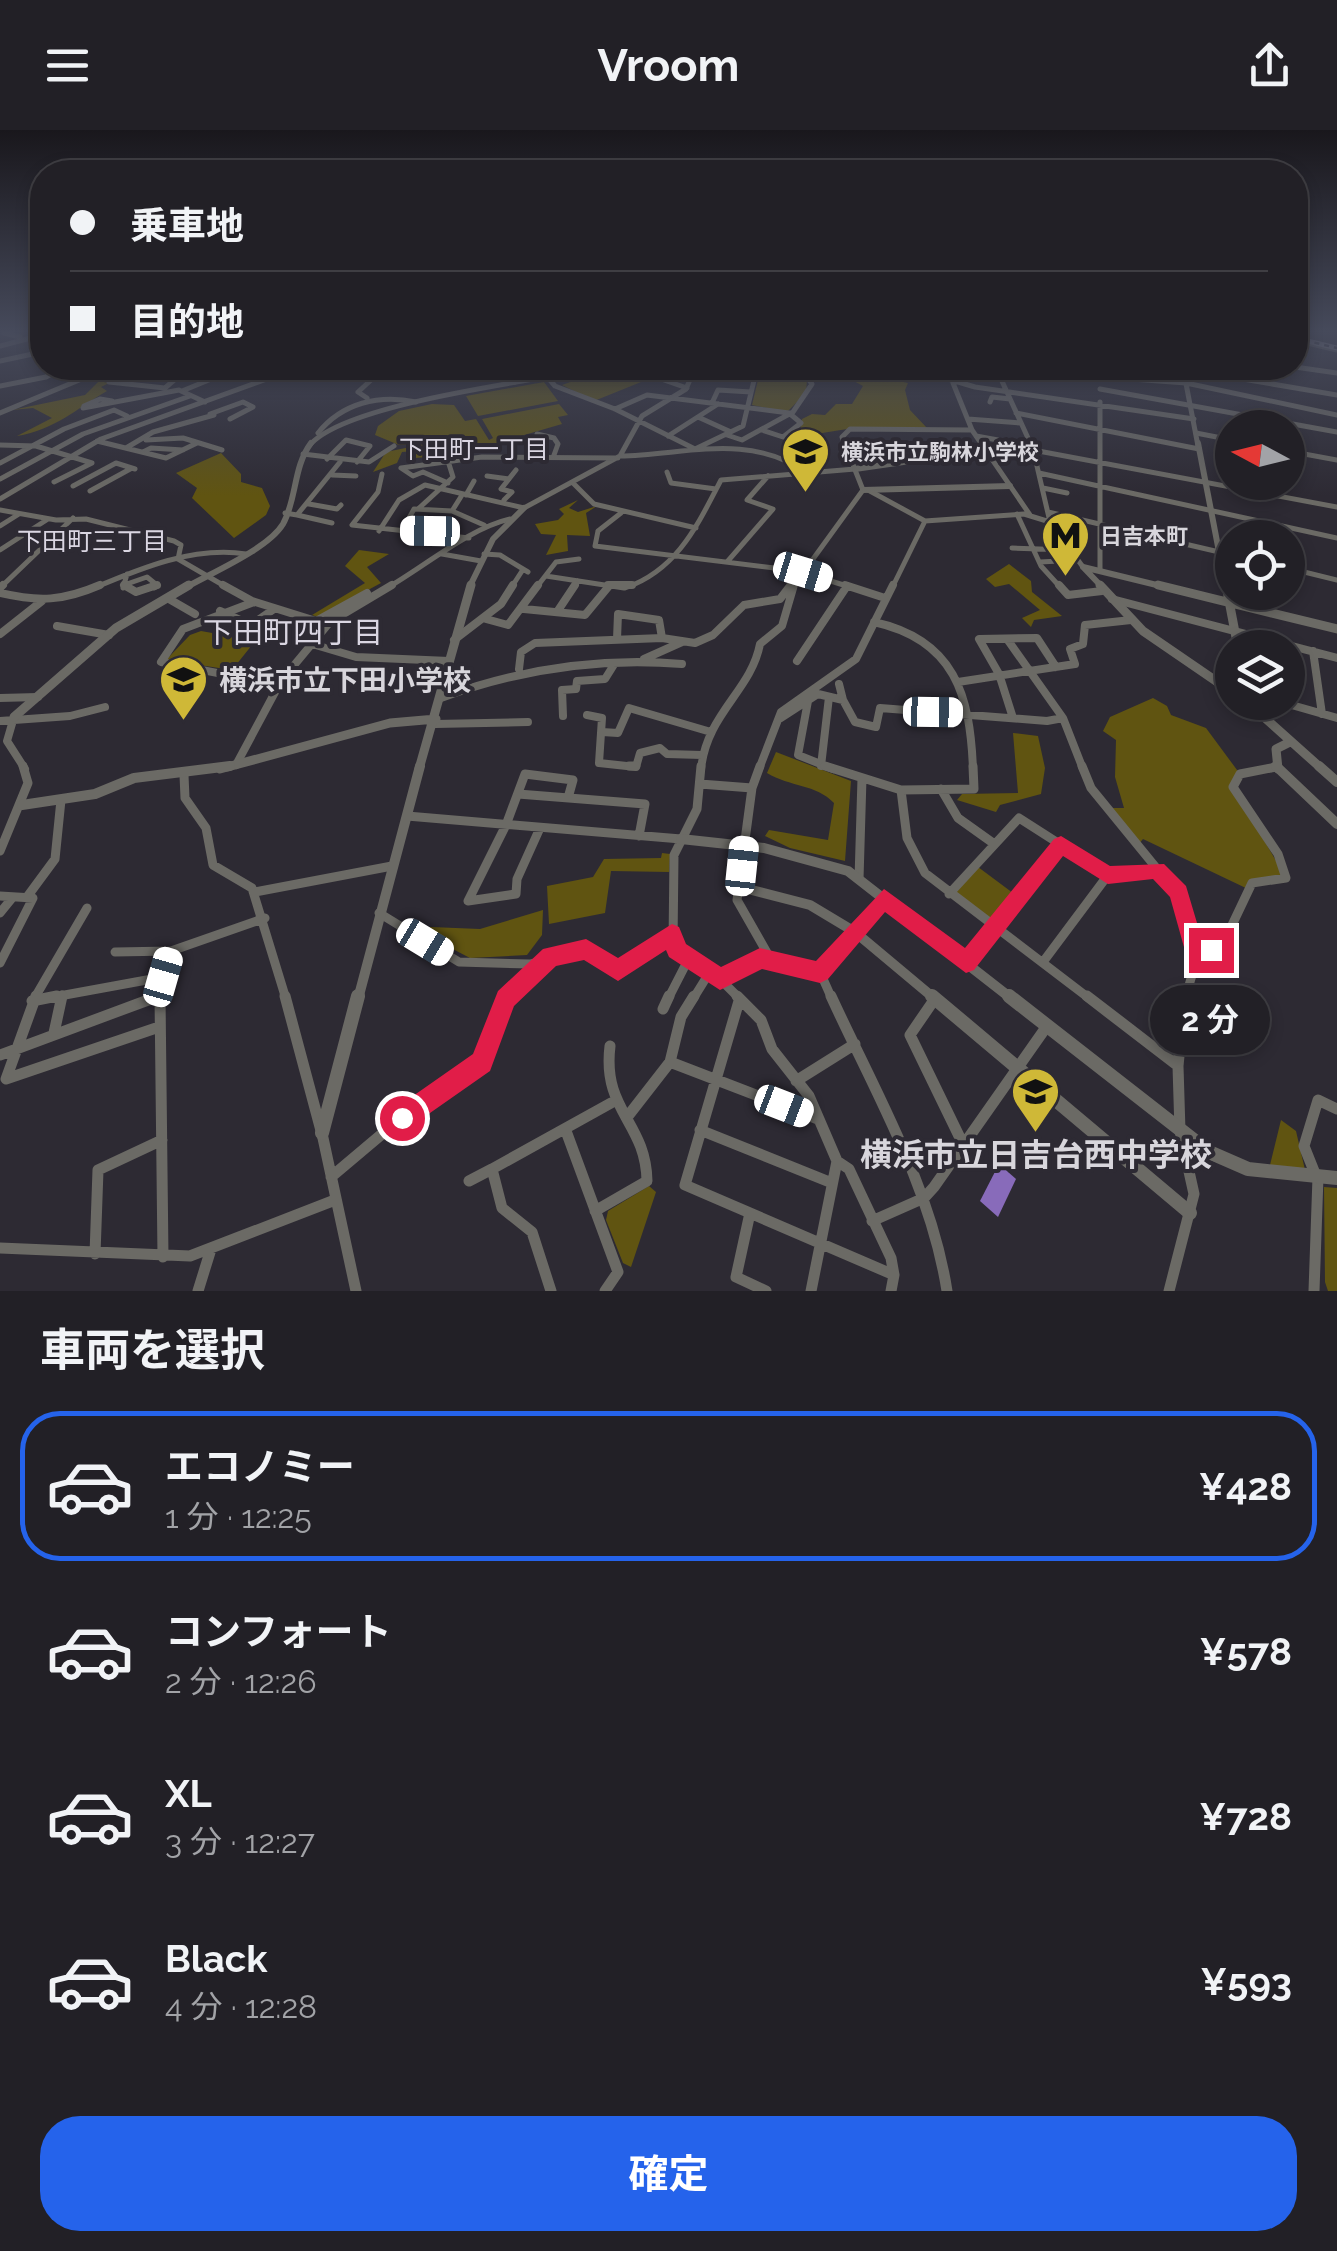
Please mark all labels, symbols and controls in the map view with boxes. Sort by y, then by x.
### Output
icon: menu [40,38,95,93]
icon: share [1242,38,1297,93]
text: Vroom [597,39,740,92]
text: 乗車地 [130,203,244,248]
text: 目的地 [130,299,244,344]
north arrow [1215,410,1305,500]
map controls [1215,410,1305,720]
school or university icon: 横浜市立駒林小学校 [780,426,832,494]
district label: 下田町一丁目 [399,434,549,464]
place label: 横浜市立駒林小学校 [841,439,1039,465]
metro station icon: 日吉本町 [1039,510,1091,578]
car [400,515,460,547]
button: locate [1215,520,1305,610]
place label: 日吉本町 [1100,523,1188,549]
district label: 下田町三丁目 [17,526,167,556]
car [770,549,836,595]
district label: 下田町四丁目 [203,615,383,650]
button: layers [1215,630,1305,720]
school or university icon: 横浜市立下田小学校 [158,654,210,722]
place label: 横浜市立下田小学校 [219,664,471,697]
car [903,696,963,728]
car [724,835,760,897]
car [392,914,458,970]
route end [1189,928,1234,973]
car [140,944,186,1010]
callout: 2 分 [1151,985,1271,1055]
text: 2 分 [1181,1001,1239,1038]
school or university icon: 横浜市立日吉台西中学校 [1010,1066,1062,1134]
car [751,1081,817,1131]
route start [380,1096,425,1141]
place label: 横浜市立日吉台西中学校 [860,1136,1212,1173]
text: 車両を選択 [40,1324,265,1377]
icon: car [45,1441,135,1531]
text: エコノミー [165,1444,355,1489]
text: ¥428 [1199,1464,1292,1509]
text: 1 分 · 12:25 [165,1498,312,1535]
icon: car [45,1606,135,1696]
text: コンフォート [165,1609,392,1654]
text: ¥578 [1200,1629,1292,1674]
text: 2 分 · 12:26 [165,1663,317,1700]
icon: car [45,1771,135,1861]
text: XL [165,1771,212,1816]
text: ¥728 [1199,1794,1292,1839]
text: 3 分 · 12:27 [165,1823,315,1860]
icon: car [45,1936,135,2026]
text: Black [165,1936,267,1981]
text: ¥593 [1200,1959,1292,2004]
text: 4 分 · 12:28 [165,1988,317,2025]
button: 確定 [40,2116,1297,2231]

